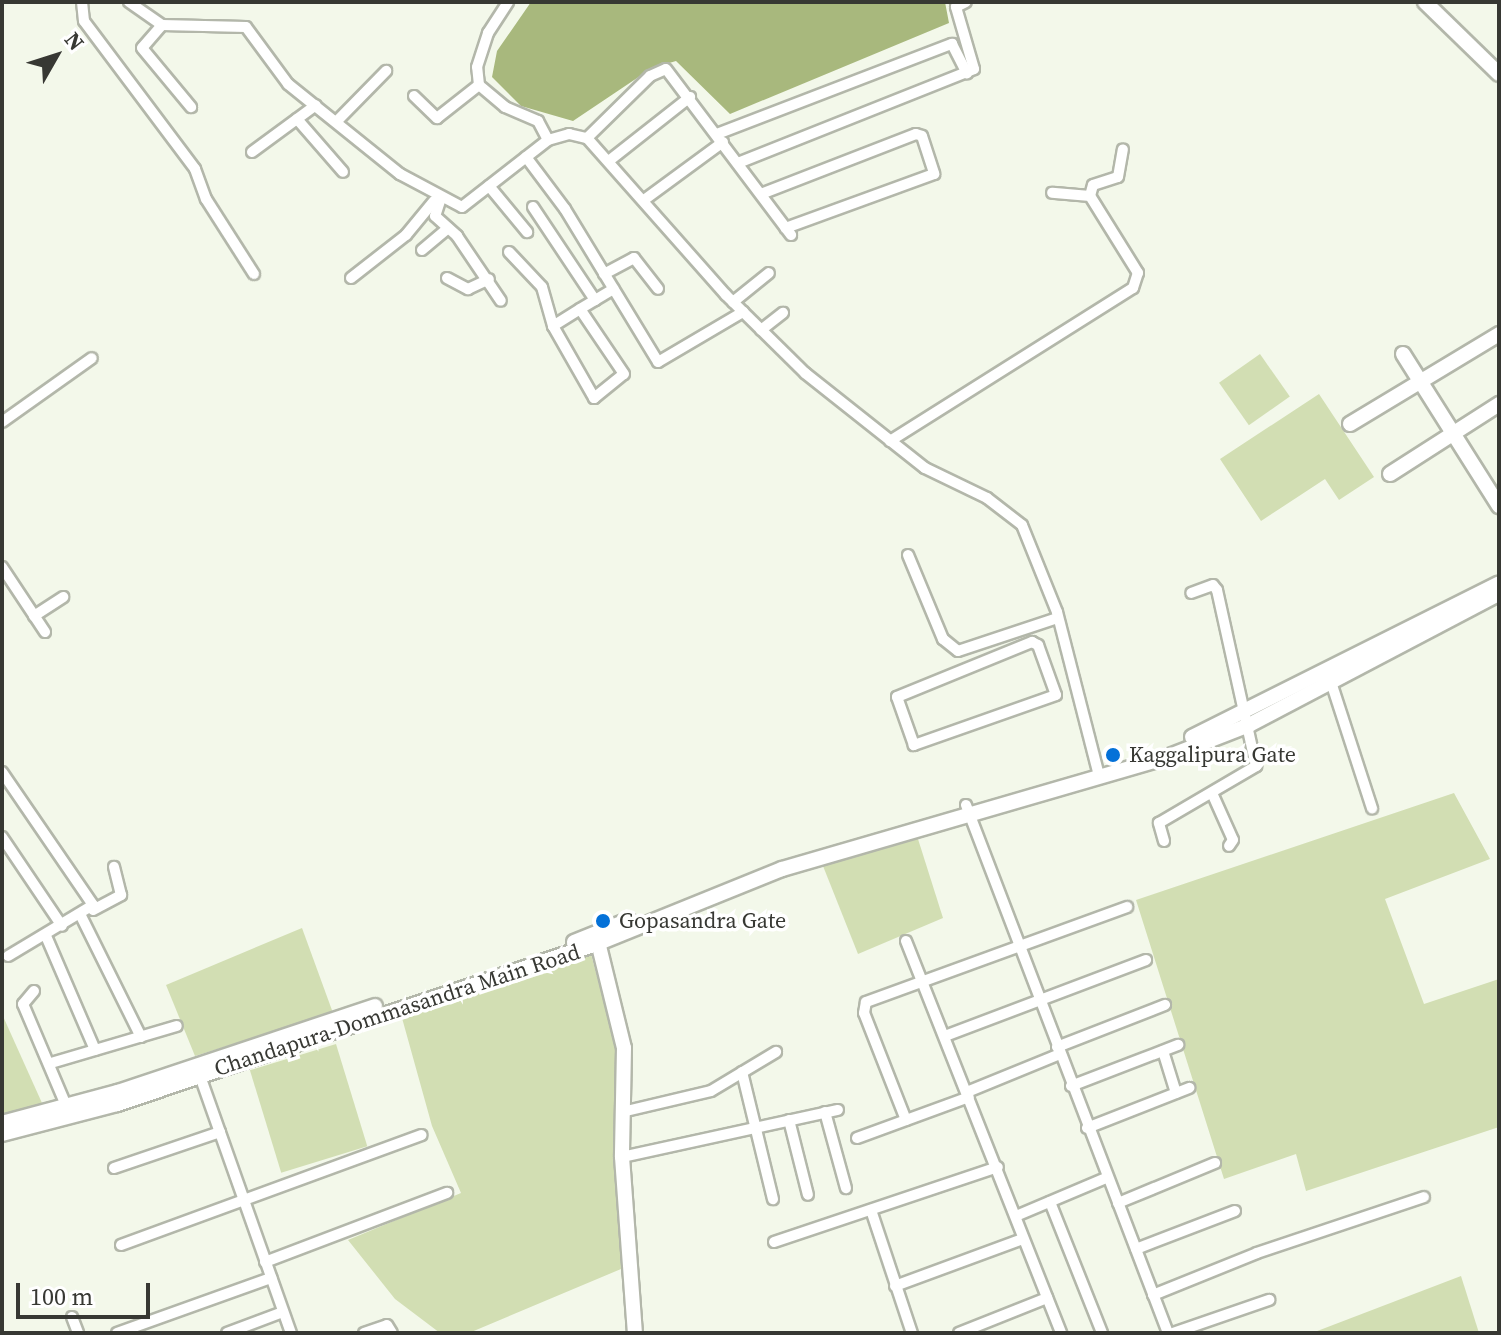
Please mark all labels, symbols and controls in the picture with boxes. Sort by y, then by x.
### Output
north arrow [16,16,96,96]
text: N [58,25,91,57]
place label: Kaggalipura Gate [1129,742,1296,768]
marker: Kaggalipura Gate [1104,746,1122,764]
place label: Gopasandra Gate [619,908,786,934]
marker: Gopasandra Gate [594,912,612,930]
street label: Chandapura-Dommasandra Main Road [211,938,583,1082]
scale bar [20,1267,154,1317]
text: 100 m [30,1280,93,1313]

